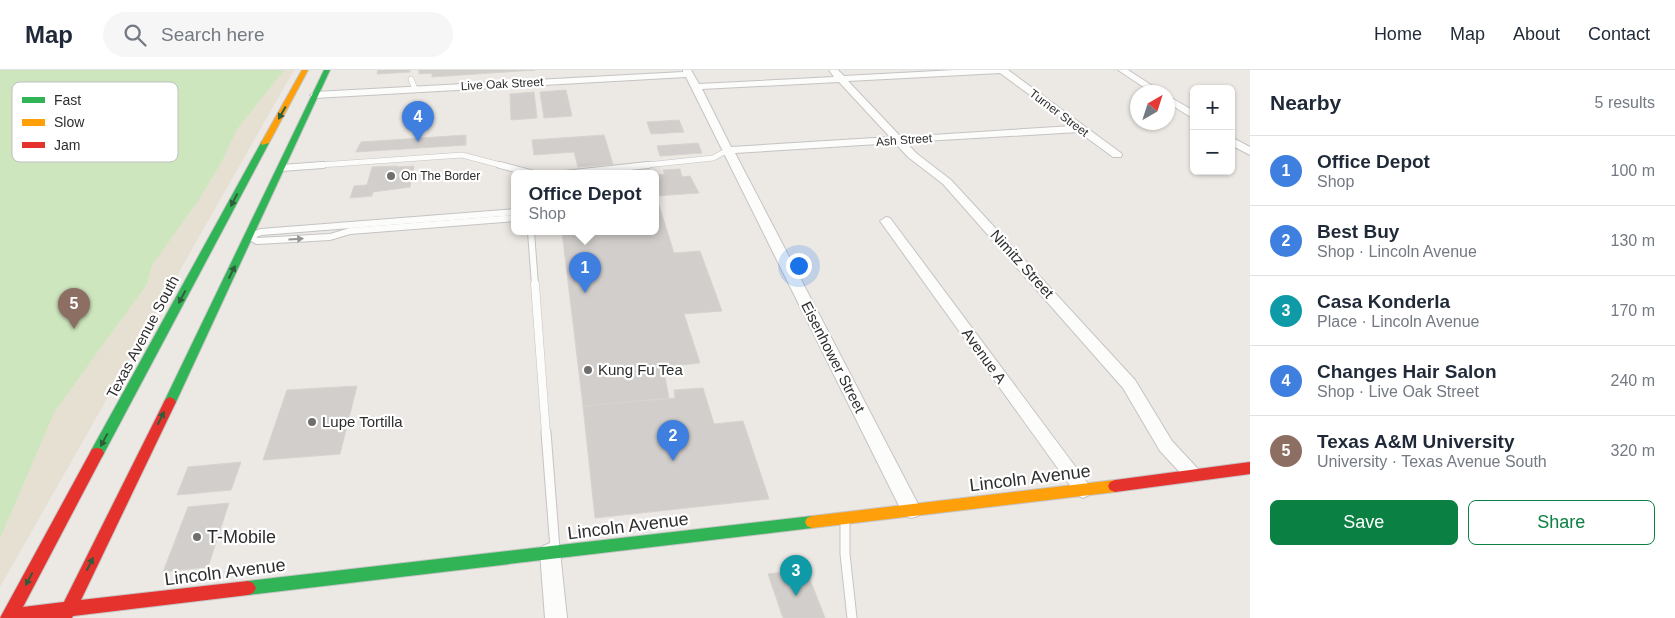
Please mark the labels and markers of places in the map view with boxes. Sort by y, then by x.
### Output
pin: 4 [402,101,434,142]
place label: On The Border [401,169,480,183]
marker: On The Border [385,170,397,182]
pin: 1 [569,252,601,293]
pin: 5 [58,288,90,329]
place label: Kung Fu Tea [598,361,683,378]
marker: Kung Fu Tea [582,364,594,376]
place label: Lupe Tortilla [322,413,403,430]
marker: Lupe Tortilla [306,416,318,428]
pin: 2 [657,420,689,461]
place label: T-Mobile [207,527,276,547]
marker: T-Mobile [191,531,203,543]
pin: 3 [780,555,812,596]

